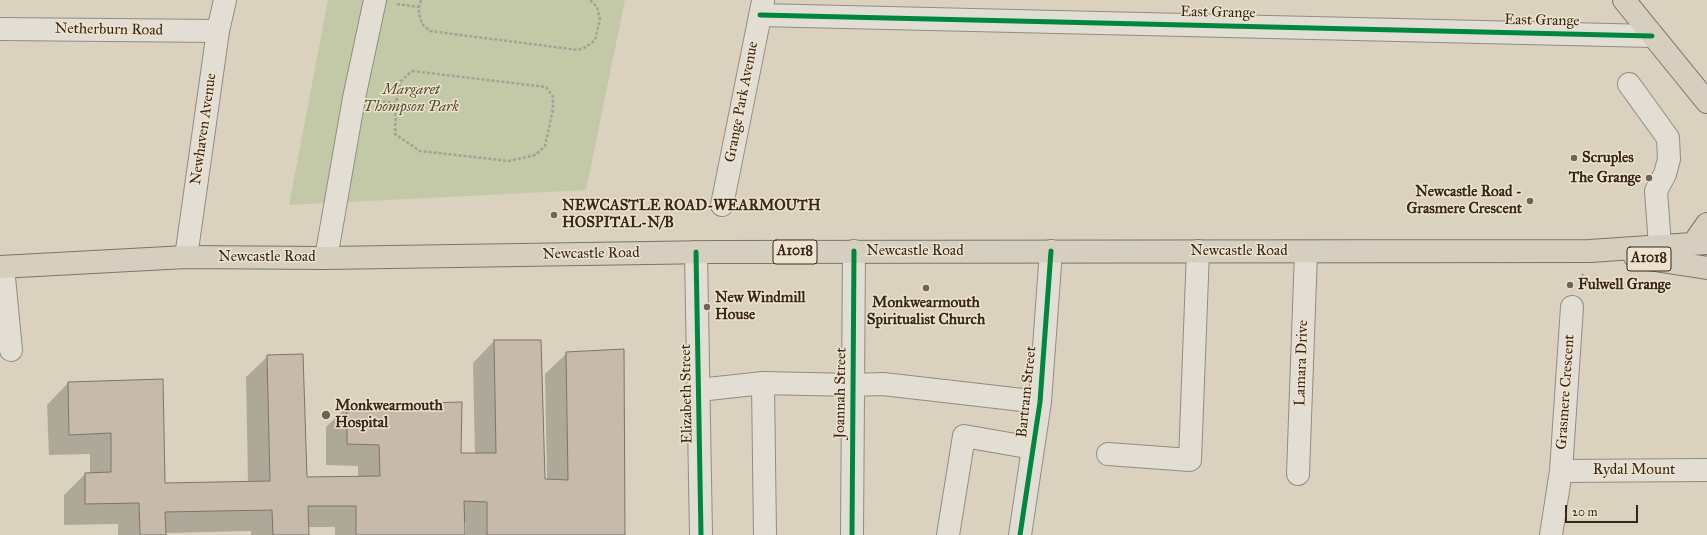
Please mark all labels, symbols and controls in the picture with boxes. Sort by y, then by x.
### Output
street label: East Grange [1180,3,1256,23]
street label: East Grange [1504,11,1580,31]
street label: Netherburn Road [55,20,163,40]
street label: Grange Park Avenue [721,40,763,164]
street label: Newhaven Avenue [187,72,221,186]
park label: Margaret Thompson Park [363,81,459,116]
place label: Scruples [1582,149,1634,167]
marker: Scruples [1569,153,1579,163]
place label: The Grange [1569,169,1641,187]
marker: The Grange [1644,173,1654,183]
place label: Newcastle Road - Grasmere Crescent [1406,183,1522,218]
marker: Newcastle Road - Grasmere Crescent [1525,196,1535,206]
place label: NEWCASTLE ROAD-WEARMOUTH HOSPITAL-N/B [562,197,821,232]
marker: NEWCASTLE ROAD-WEARMOUTH HOSPITAL-N/B [549,210,559,220]
road number: A1018 [773,240,817,264]
street label: Newcastle Road [866,242,964,260]
street label: Newcastle Road [1190,242,1288,260]
street label: Newcastle Road [542,244,640,264]
road number: A1018 [1627,247,1671,271]
street label: Newcastle Road [218,248,316,266]
place label: Fulwell Grange [1578,276,1671,294]
marker: Fulwell Grange [1565,280,1575,290]
marker: Monkwearmouth Spiritualist Church [921,283,931,293]
place label: New Windmill House [715,289,806,324]
place label: Monkwearmouth Spiritualist Church [867,294,985,329]
marker: New Windmill House [702,302,712,312]
street label: Lamara Drive [1292,320,1312,406]
street label: Grasmere Crescent [1553,334,1579,450]
street label: Elizabeth Street [677,344,697,444]
street label: Bartram Street [1013,345,1041,439]
street label: Joannah Street [831,347,851,439]
place label: Monkwearmouth Hospital [335,397,443,432]
marker: Monkwearmouth Hospital [320,409,332,421]
street label: Rydal Mount [1593,461,1675,479]
scale bar [1567,497,1640,523]
text: 20 m [1572,505,1598,519]

